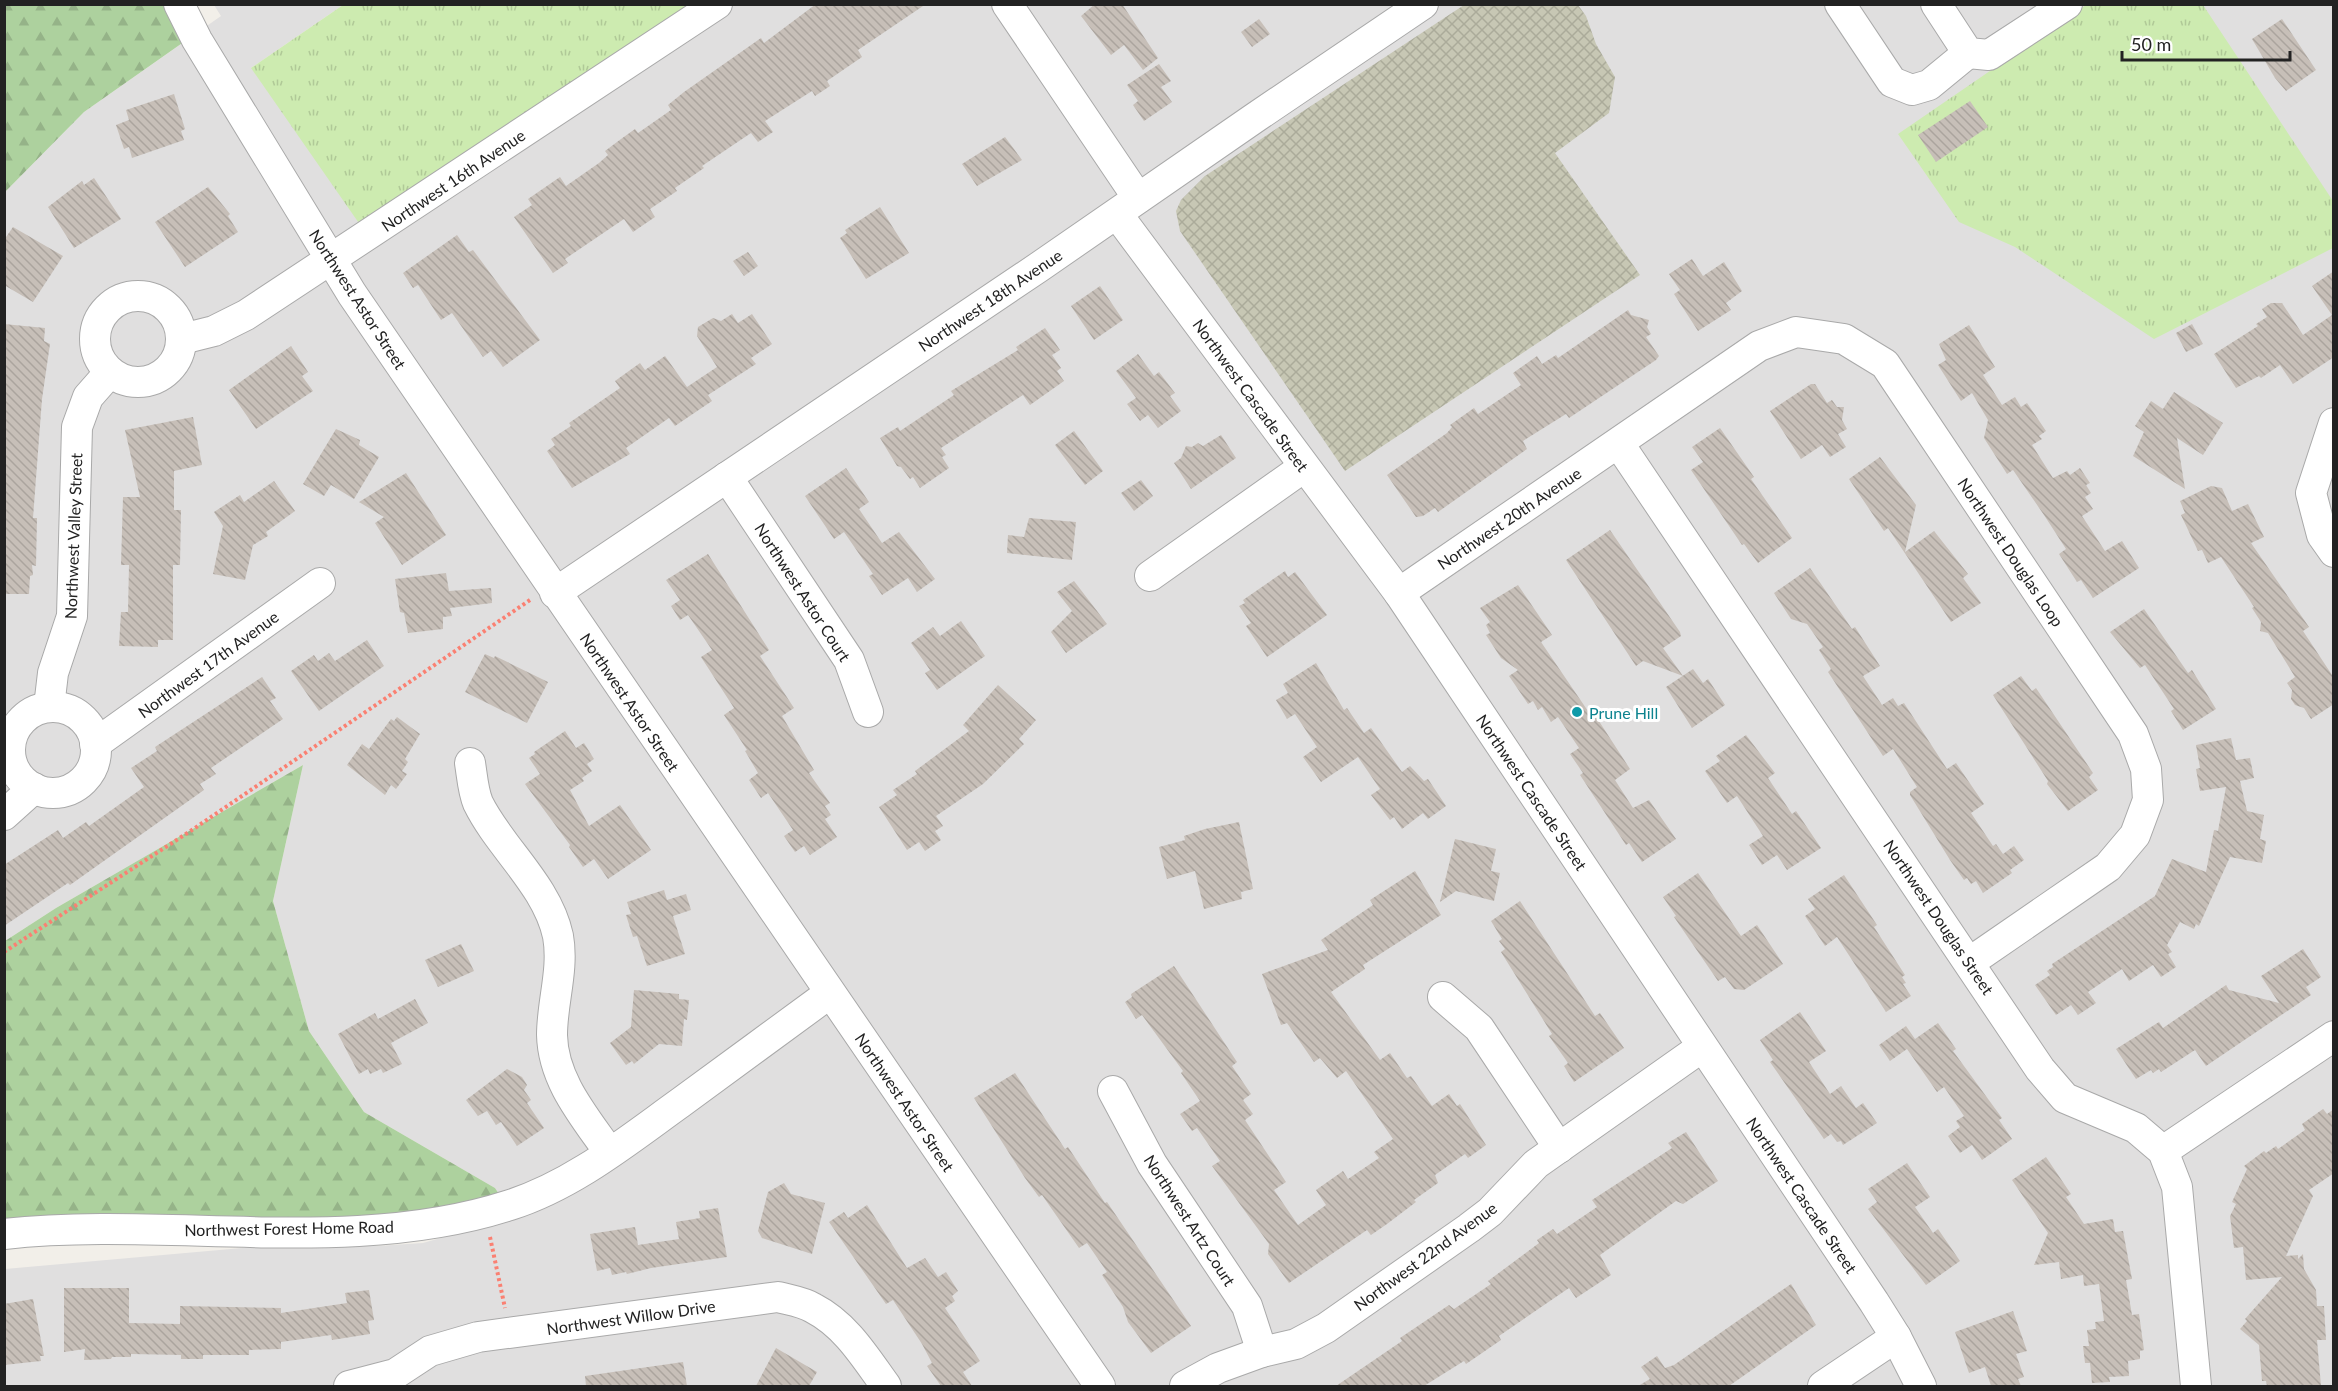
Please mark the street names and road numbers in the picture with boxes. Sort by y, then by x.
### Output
street label: Northwest 16th Avenue [378,125,528,235]
street label: Northwest Astor Street [306,226,410,373]
street label: Northwest 18th Avenue [915,245,1065,355]
street label: Northwest Cascade Street [1189,315,1313,475]
street label: Northwest Valley Street [61,452,85,619]
street label: Northwest 20th Avenue [1434,463,1584,573]
street label: Northwest Douglas Loop [1954,474,2068,630]
street label: Northwest Astor Court [751,519,855,665]
street label: Northwest 17th Avenue [134,607,282,721]
street label: Northwest Astor Street [577,629,684,775]
street label: Northwest Cascade Street [1473,710,1591,874]
street label: Northwest Douglas Street [1880,836,1998,998]
street label: Northwest Astor Street [852,1029,959,1175]
street label: Northwest Cascade Street [1743,1113,1861,1277]
street label: Northwest Artz Court [1141,1151,1240,1289]
street label: Northwest 22nd Avenue [1350,1198,1500,1314]
street label: Northwest Forest Home Road [184,1217,394,1239]
street label: Northwest Willow Drive [545,1296,717,1338]

